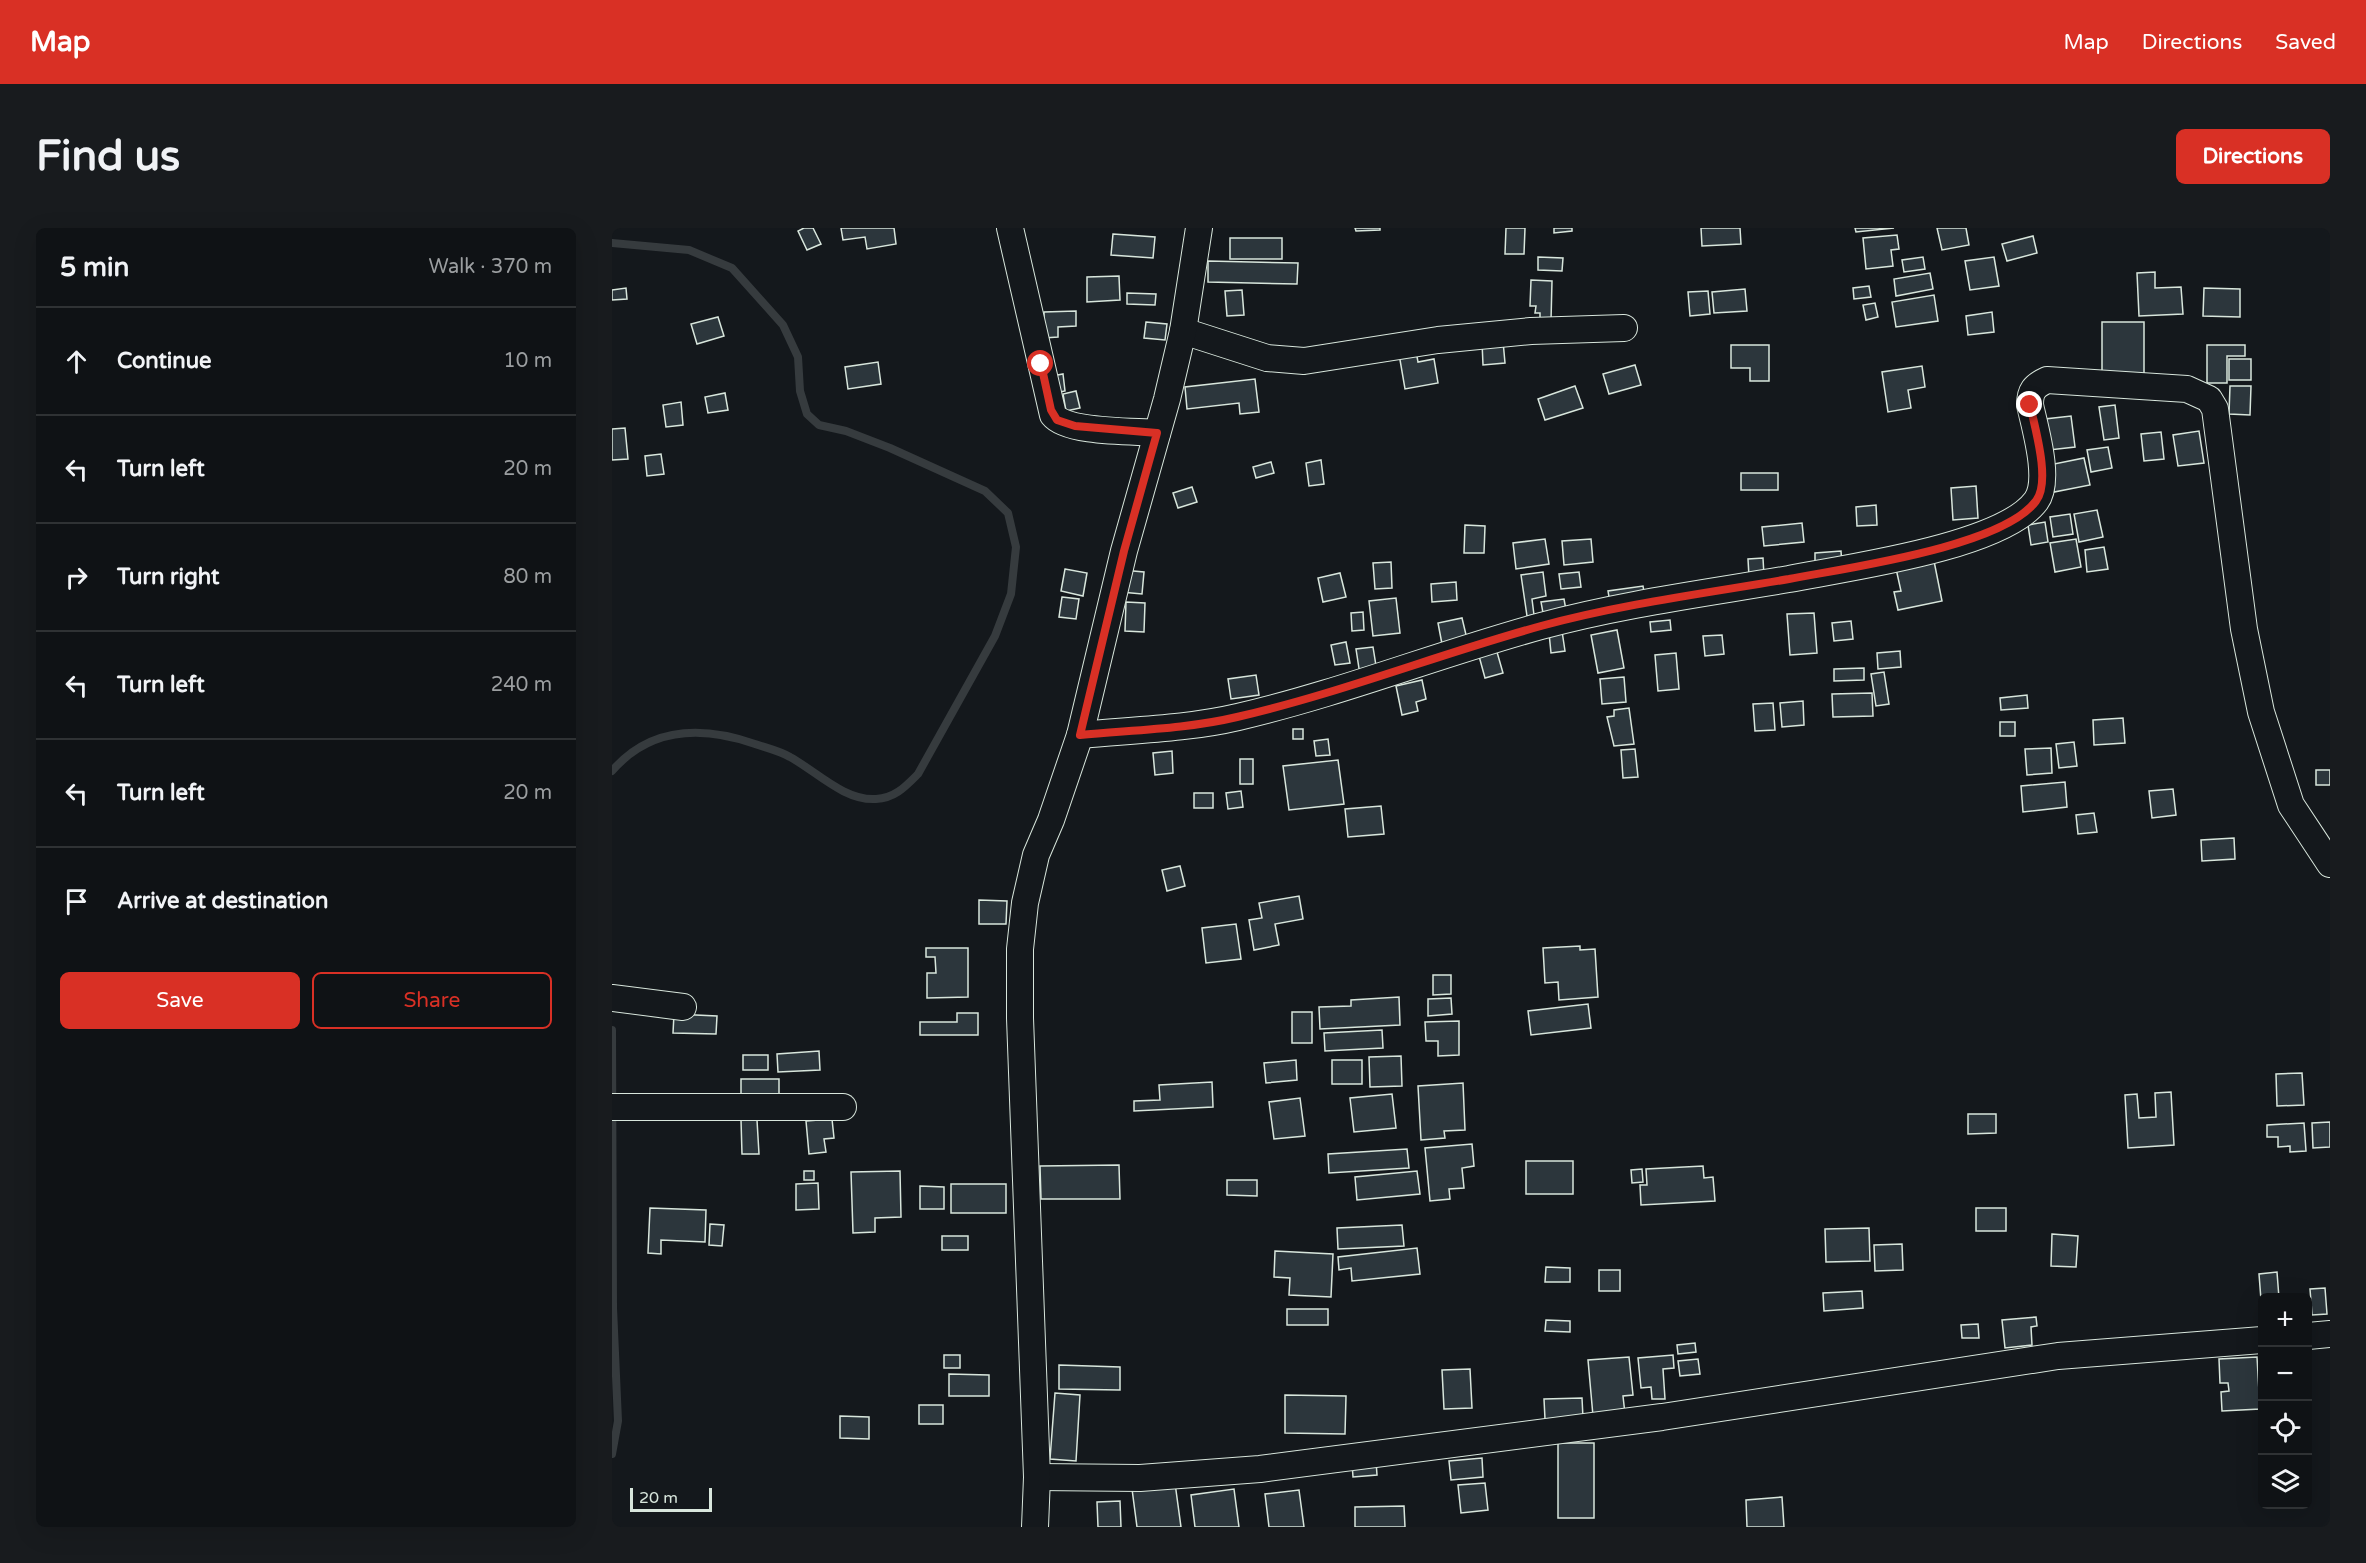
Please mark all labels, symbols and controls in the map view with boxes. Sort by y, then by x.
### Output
text: Map [30,25,90,59]
text: Map [2063,30,2109,55]
text: Directions [2142,30,2242,55]
text: Saved [2275,30,2336,55]
button: Directions [2176,129,2330,184]
text: Find us [36,131,180,182]
text: 5 min [60,252,129,283]
text: Walk · 370 m [429,255,552,279]
icon: ahead [60,345,93,378]
text: Continue [117,348,212,374]
text: 10 m [503,349,552,373]
route start [1027,350,1053,376]
route end [2016,391,2042,417]
icon: left [60,453,93,486]
text: Turn left [117,456,205,482]
text: 20 m [503,457,552,481]
icon: right [60,561,93,594]
text: Turn right [117,564,219,590]
text: 80 m [503,565,552,589]
icon: left [60,669,93,702]
text: Turn left [117,672,205,698]
text: 240 m [491,673,552,697]
icon: left [60,777,93,810]
text: Turn left [117,780,205,806]
text: 20 m [503,781,552,805]
icon: arrive [60,885,93,918]
text: Arrive at destination [117,888,328,914]
button: Save [60,972,300,1029]
button: Share [312,972,552,1029]
map controls [2258,1293,2312,1509]
button: + [2258,1293,2312,1347]
button: − [2258,1347,2312,1401]
button: locate [2258,1401,2312,1455]
button: layers [2258,1455,2312,1509]
scale bar [630,1485,712,1512]
text: 20 m [639,1488,678,1508]

